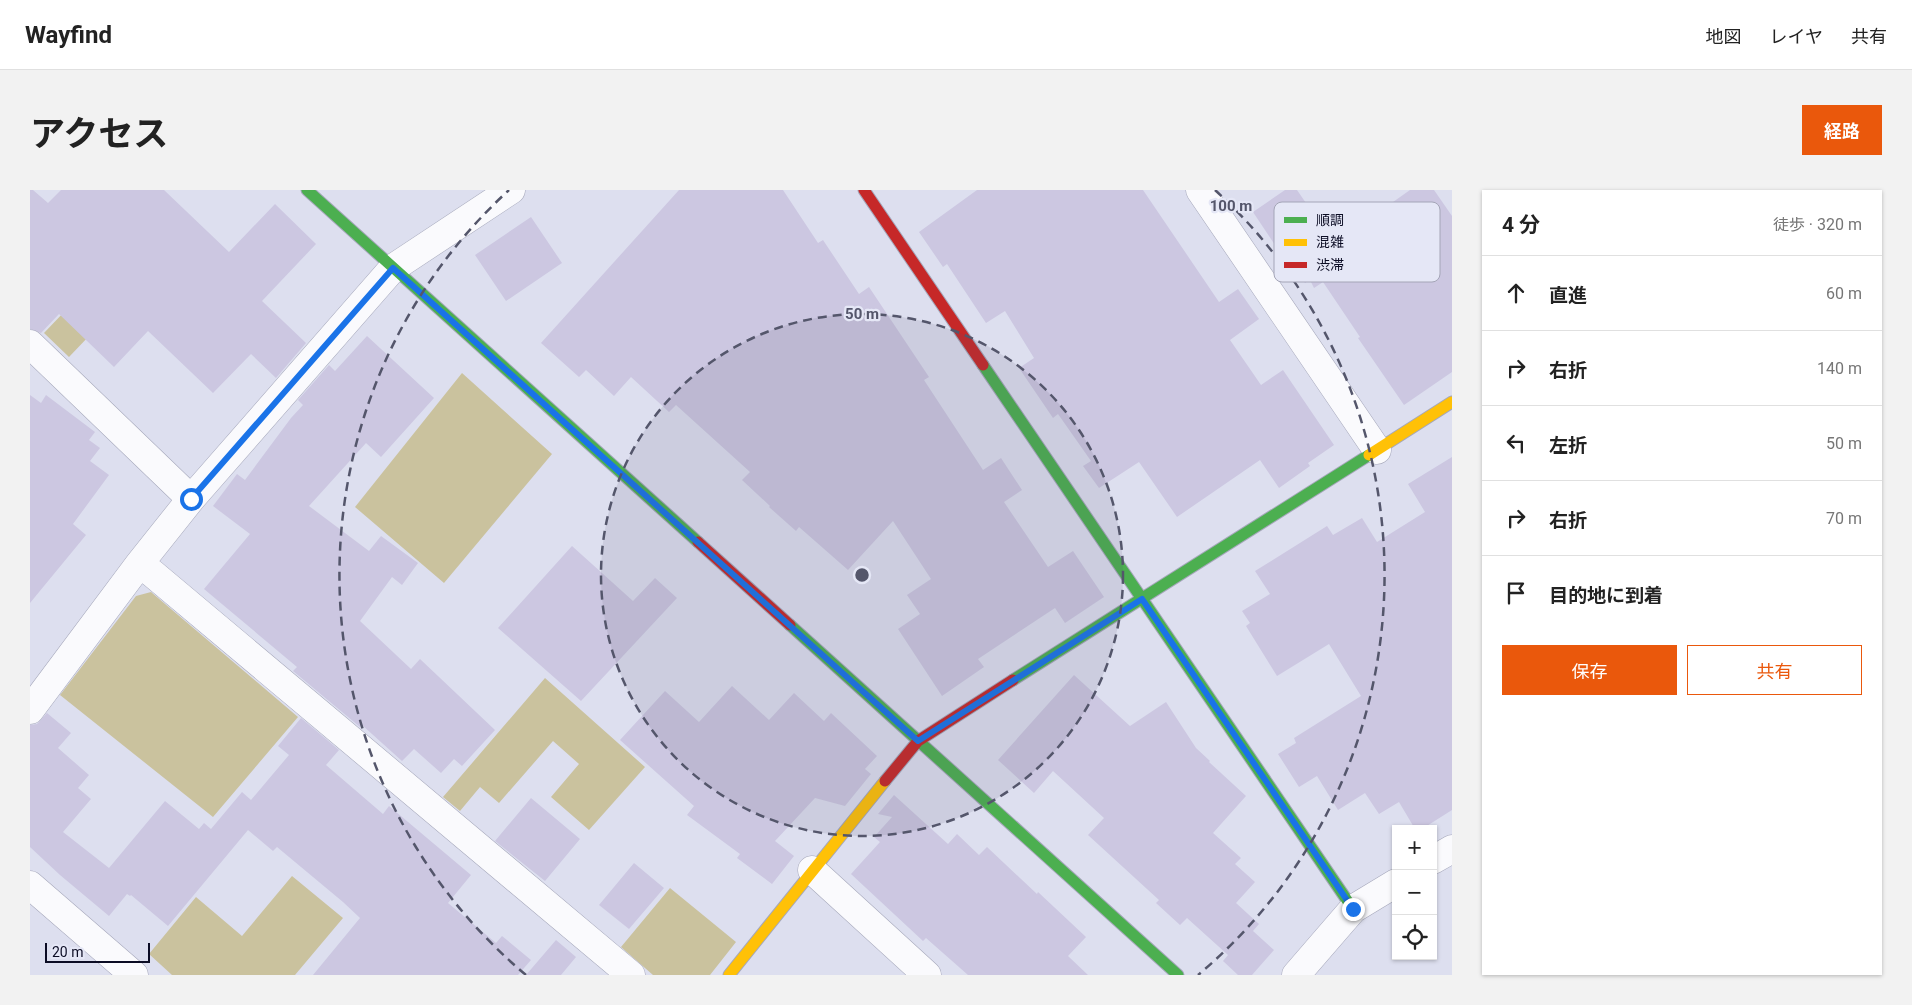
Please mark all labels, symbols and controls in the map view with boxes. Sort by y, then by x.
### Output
text: Wayfind [25,21,112,49]
text: 地図 [1706,26,1742,47]
text: レイヤ [1770,26,1823,47]
text: 共有 [1851,26,1887,47]
button: 経路 [1802,105,1882,155]
text: アクセス [30,114,168,155]
text: 100 m [1210,197,1252,215]
legend [1274,202,1440,282]
text: 順調 [1316,212,1344,228]
text: 4 分 [1502,213,1540,237]
text: 徒歩 · 320 m [1773,215,1862,234]
text: 混雑 [1316,234,1344,250]
text: 渋滞 [1316,257,1344,273]
icon: ahead [1502,279,1530,307]
text: 直進 [1549,284,1587,307]
text: 60 m [1826,284,1862,303]
text: 50 m [845,305,879,323]
icon: right [1502,354,1530,382]
text: 右折 [1549,359,1587,382]
text: 140 m [1817,359,1862,378]
icon: left [1502,429,1530,457]
text: 左折 [1549,434,1587,457]
text: 50 m [1826,434,1862,453]
route start [180,488,203,511]
icon: right [1502,504,1530,532]
text: 右折 [1549,509,1587,532]
text: 70 m [1826,509,1862,528]
centre of rings [853,566,871,584]
icon: arrive [1502,579,1530,607]
text: 目的地に到着 [1549,584,1663,607]
button: 保存 [1502,645,1677,695]
button: 共有 [1687,645,1862,695]
map controls [1392,825,1437,960]
button: + [1392,825,1437,870]
button: − [1392,870,1437,915]
route end [1342,898,1365,921]
button: locate [1392,915,1437,960]
scale bar [45,940,150,963]
text: 20 m [52,944,84,960]

